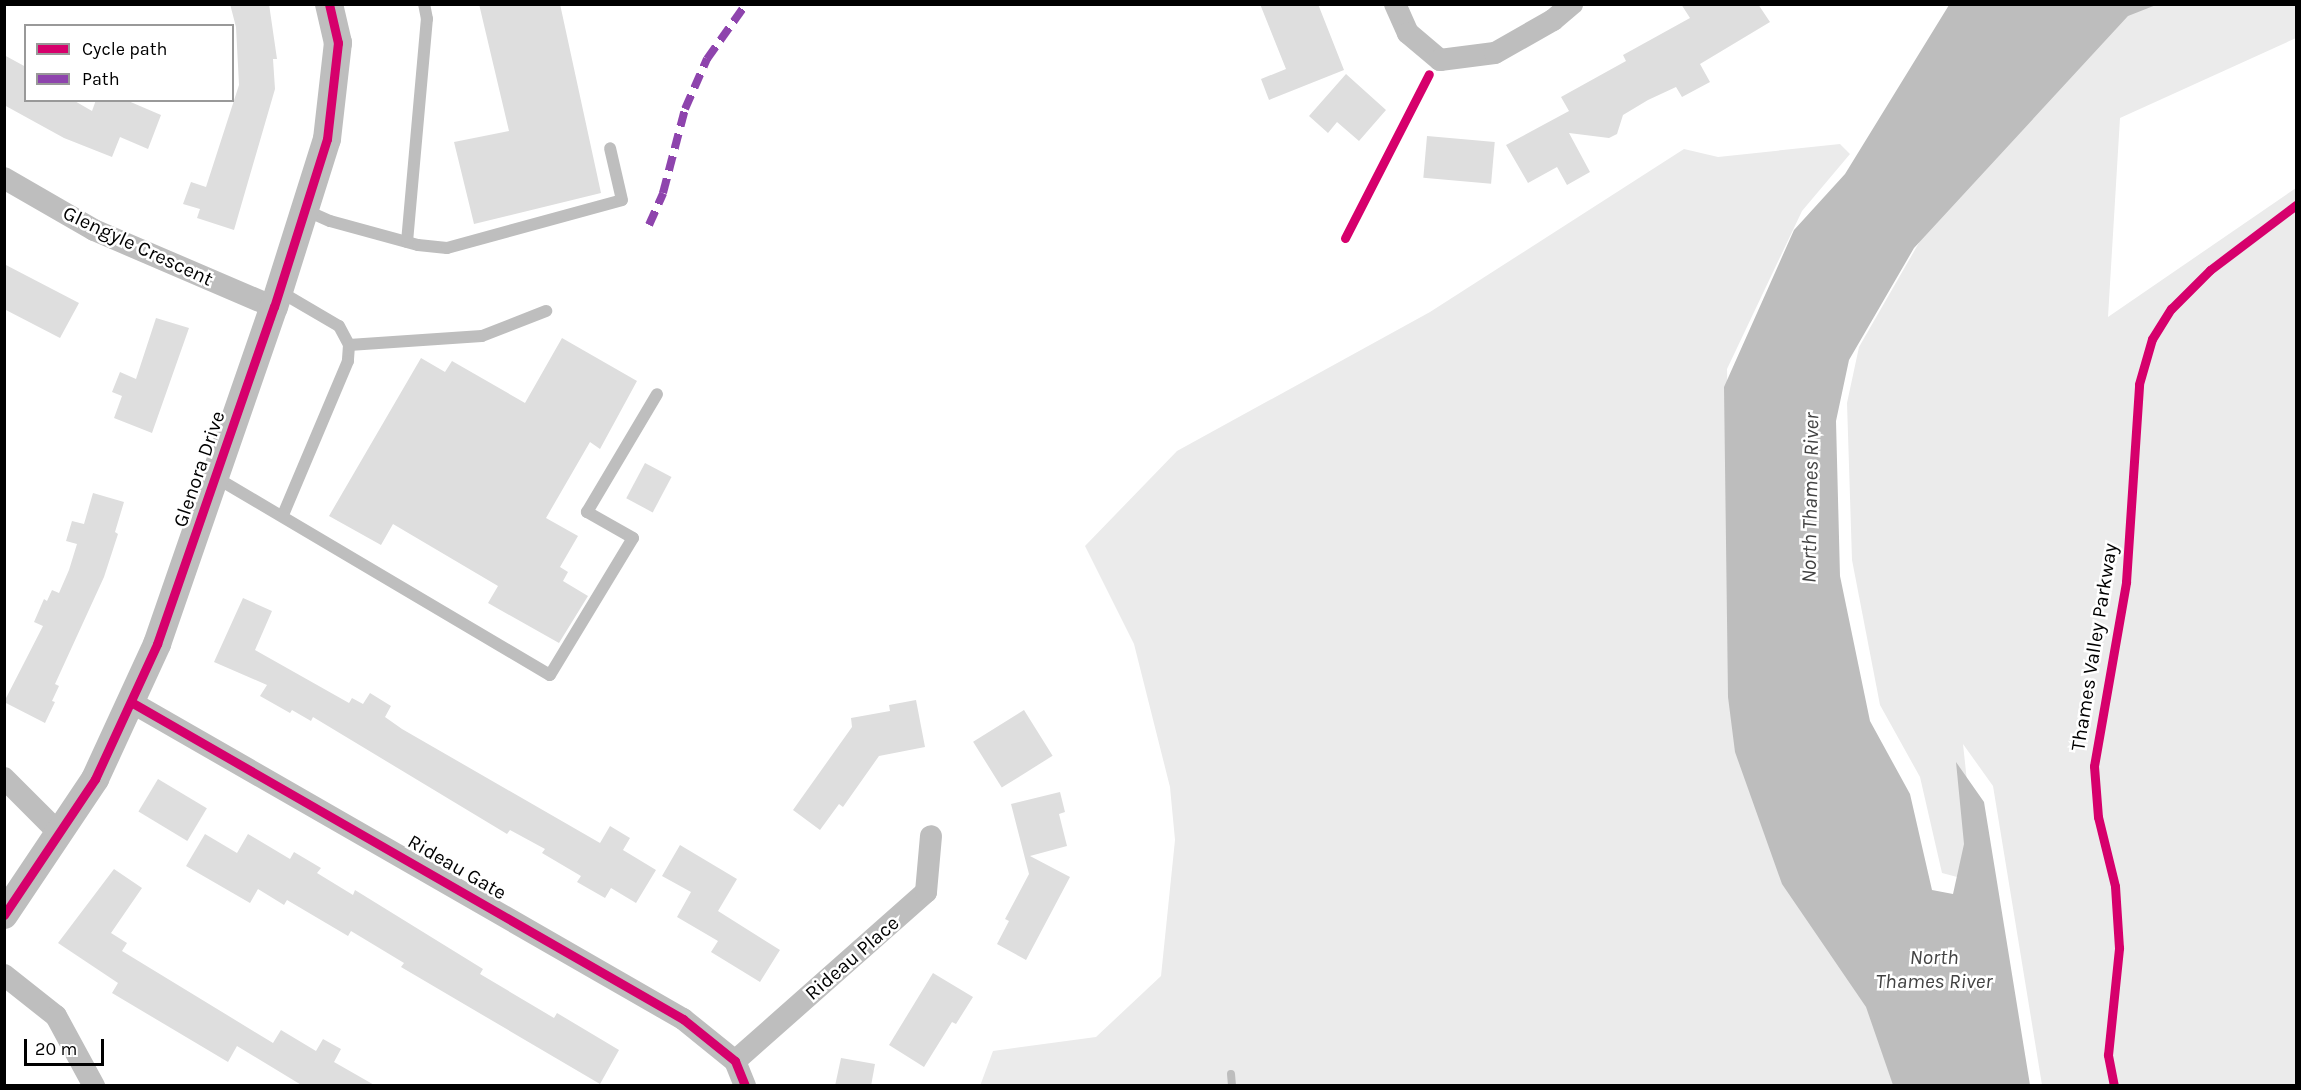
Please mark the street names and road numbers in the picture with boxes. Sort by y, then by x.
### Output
street label: Glengyle Crescent [59,201,217,291]
street label: Glenora Drive [168,408,230,530]
street label: Thames Valley Parkway [2066,541,2122,753]
street label: Rideau Gate [403,829,511,905]
street label: Rideau Place [800,911,904,1005]

